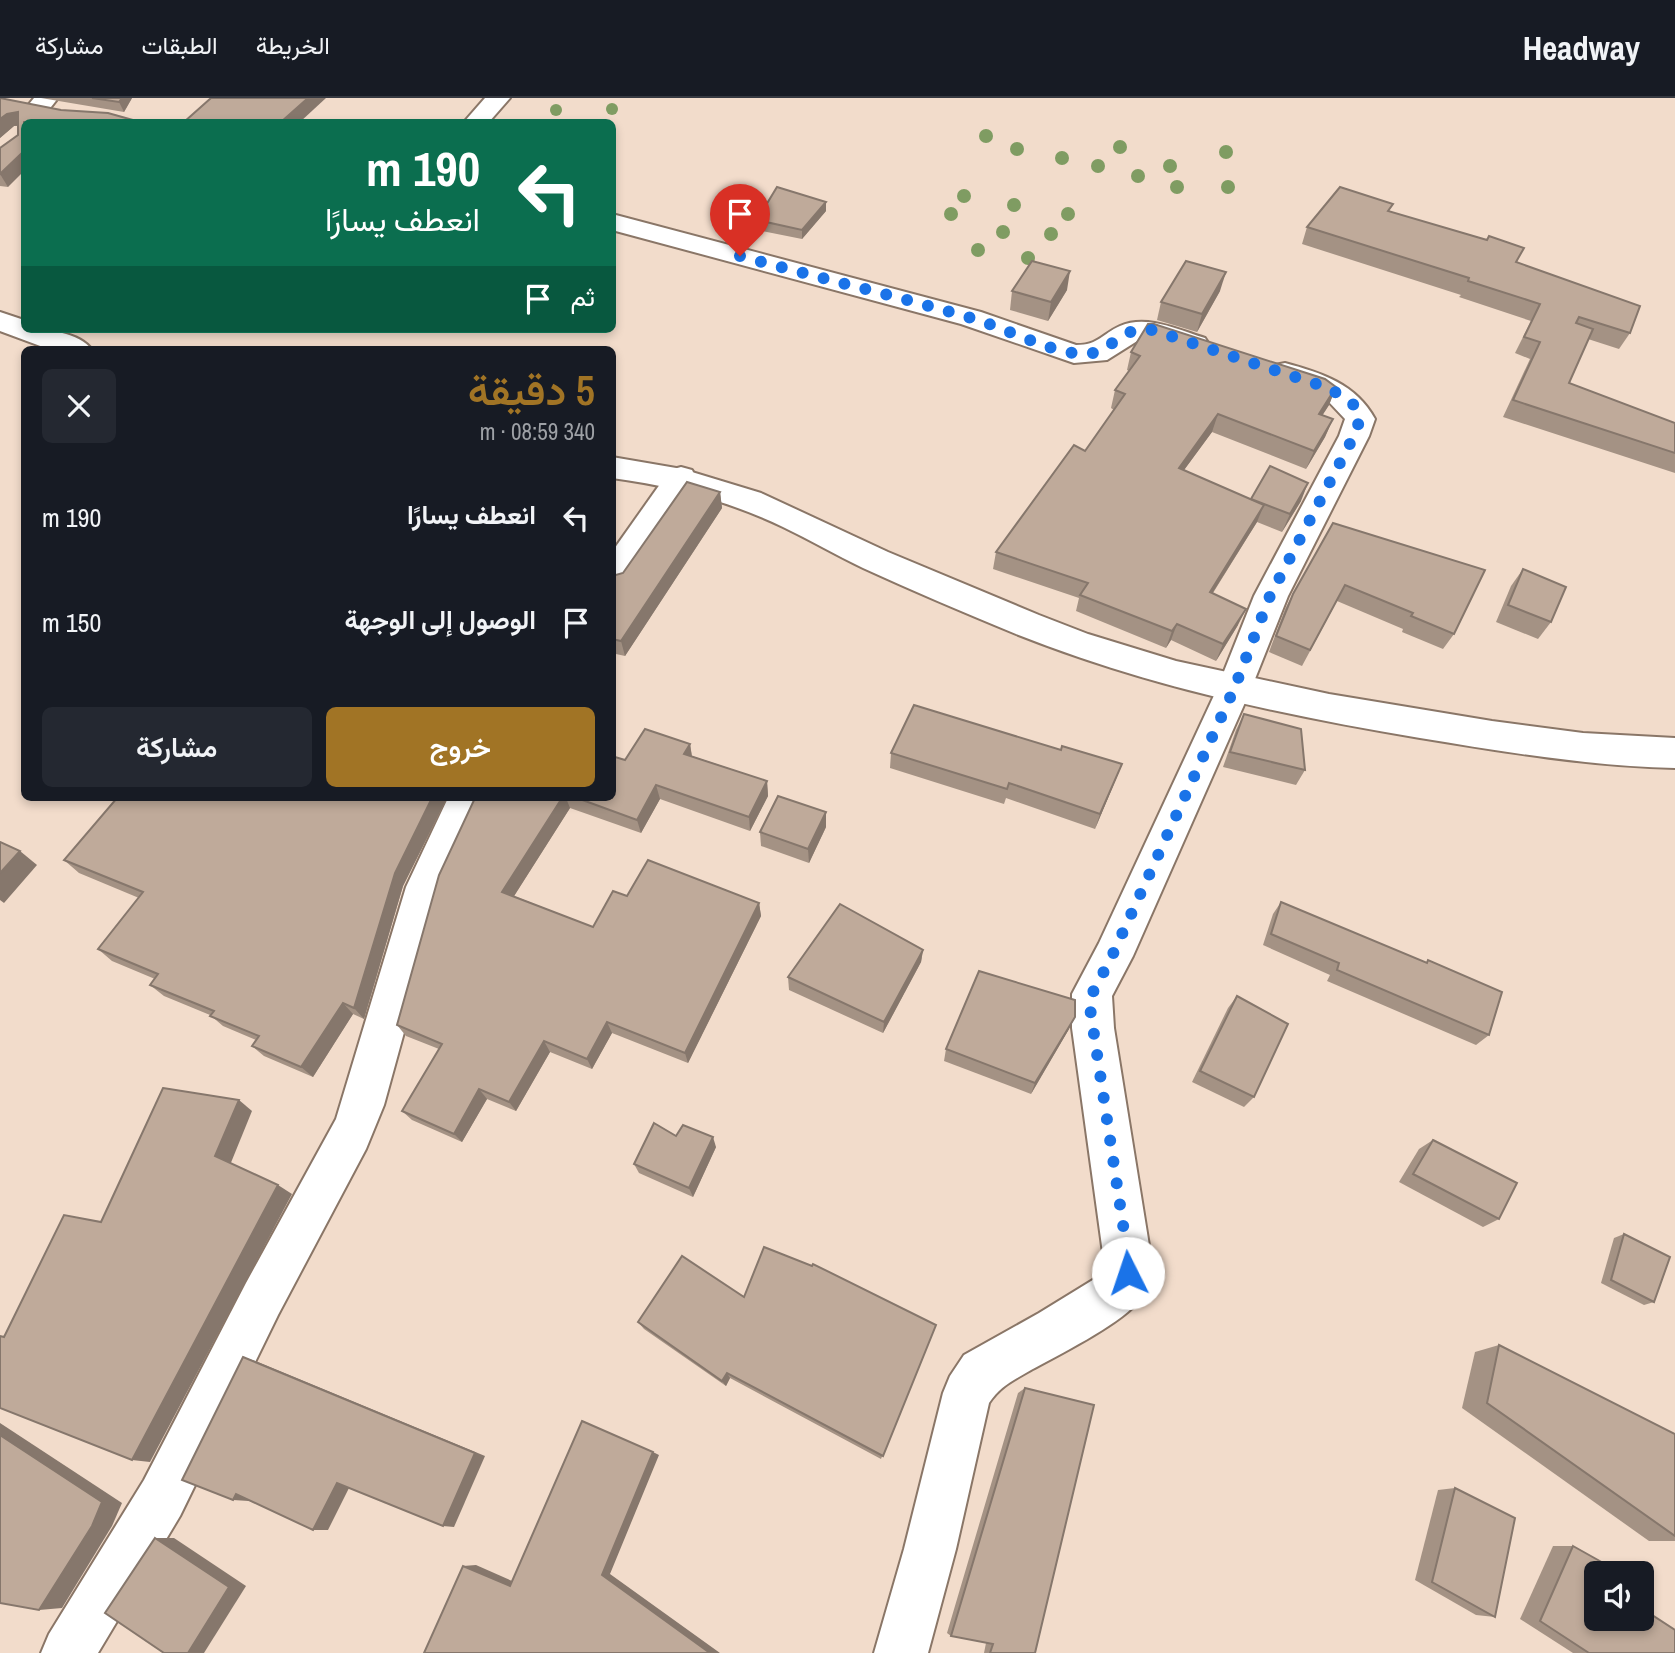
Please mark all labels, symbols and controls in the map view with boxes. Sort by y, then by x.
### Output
text: Headway [1523,26,1640,70]
text: مشاركة [35,29,103,61]
text: الطبقات [141,29,218,61]
text: الخريطة [256,29,330,61]
text: 190 m [366,135,480,201]
icon: left [504,147,595,238]
pin [710,184,770,256]
icon: arrive [721,195,759,233]
text: انعطف يسارًا [325,198,480,241]
text: ثم [571,279,595,314]
icon: arrive [519,280,557,318]
text: 5 دقيقة [468,362,595,418]
button: close [42,369,116,443]
text: 340 m · 08:59 [480,416,595,447]
text: انعطف يسارًا [407,497,536,532]
icon: left [557,499,595,537]
text: 190 m [42,500,101,535]
text: الوصول إلى الوجهة [344,602,536,637]
icon: arrive [557,604,595,642]
text: 150 m [42,605,101,640]
button: مشاركة [42,707,312,787]
button: خروج [326,707,595,787]
position arrow [1091,1236,1165,1310]
map controls [1584,1561,1654,1631]
button: sound [1584,1561,1654,1631]

